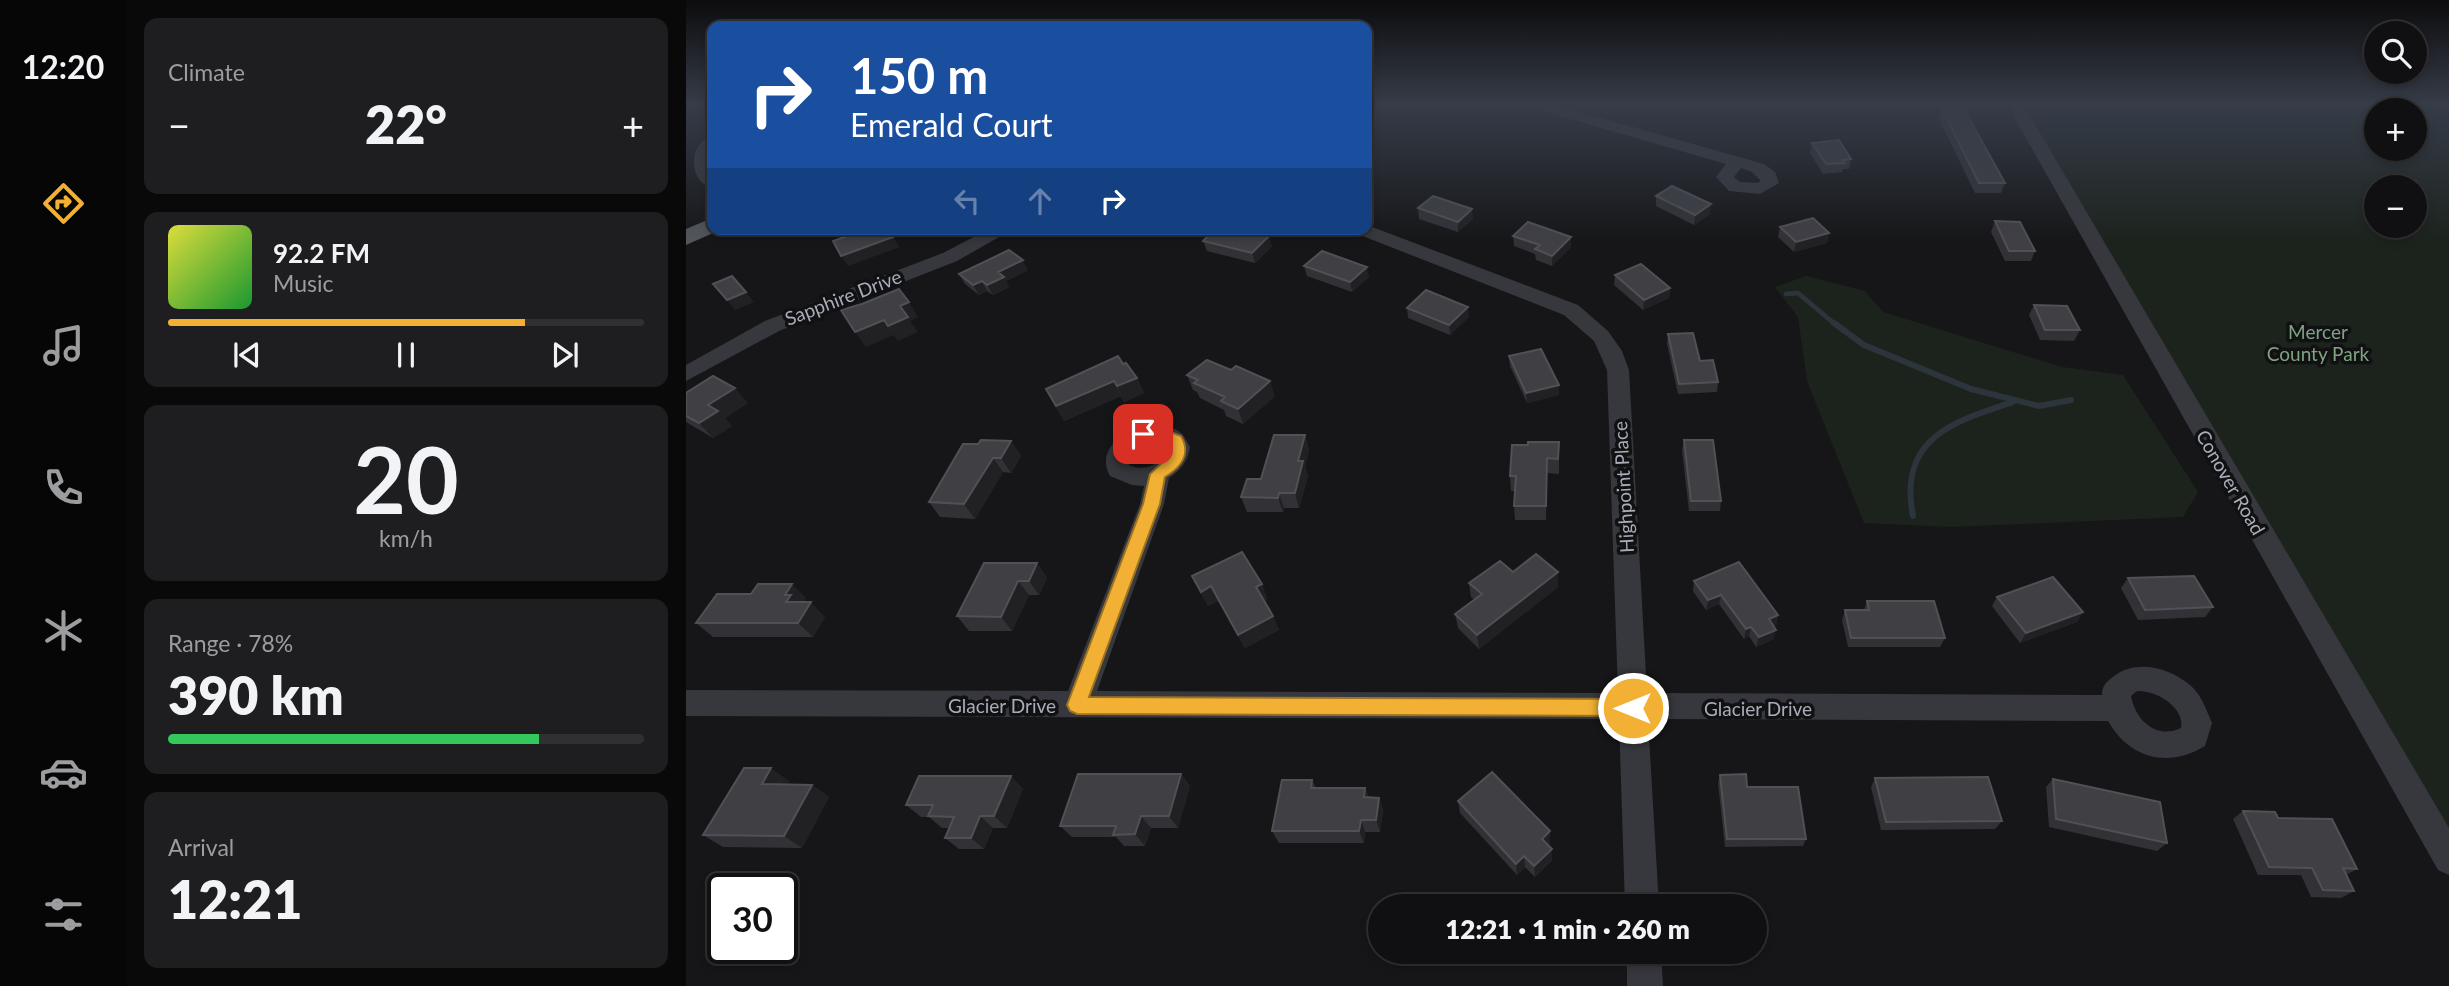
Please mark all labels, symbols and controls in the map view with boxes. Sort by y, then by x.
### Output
map controls [2364,21,2427,238]
button: search [2364,21,2427,84]
text: 150 m [850,46,988,104]
text: 12:20 [22,47,104,86]
icon: right [735,49,826,140]
text: Climate [168,58,245,86]
text: 22° [365,93,447,155]
button: + [2364,98,2427,161]
text: − [168,102,190,148]
text: + [622,102,644,148]
text: Emerald Court [850,105,1052,144]
button: − [2364,175,2427,238]
icon: directions [39,179,88,228]
icon: left [948,182,986,220]
icon: ahead [1021,182,1059,220]
icon: right [1094,182,1132,220]
text: 92.2 FM [273,237,370,269]
street label: Sapphire Drive [782,264,904,330]
text: Music [273,269,333,297]
park label: Mercer County Park [2267,320,2370,365]
icon: music [39,321,88,370]
icon: previous [228,336,266,374]
icon: pause [387,336,425,374]
icon: next [546,336,584,374]
pin [1113,404,1173,464]
icon: arrive [1124,415,1162,453]
street label: Highpoint Place [1608,421,1638,553]
text: 20 [353,424,459,533]
street label: Conover Road [2192,425,2270,539]
icon: phone [39,463,88,512]
text: km/h [379,524,433,552]
icon: climate [39,606,88,655]
text: Range · 78% [168,629,293,657]
text: 390 km [168,664,344,726]
position arrow [1596,671,1670,745]
street label: Glacier Drive [948,694,1056,717]
street label: Glacier Drive [1704,697,1812,720]
icon: car [39,748,88,797]
text: Arrival [168,833,234,861]
text: 12:21 [168,868,302,930]
speed limit sign: 30 [707,873,798,964]
icon: filters [39,890,88,939]
text: 12:21 · 1 min · 260 m [1445,913,1690,945]

